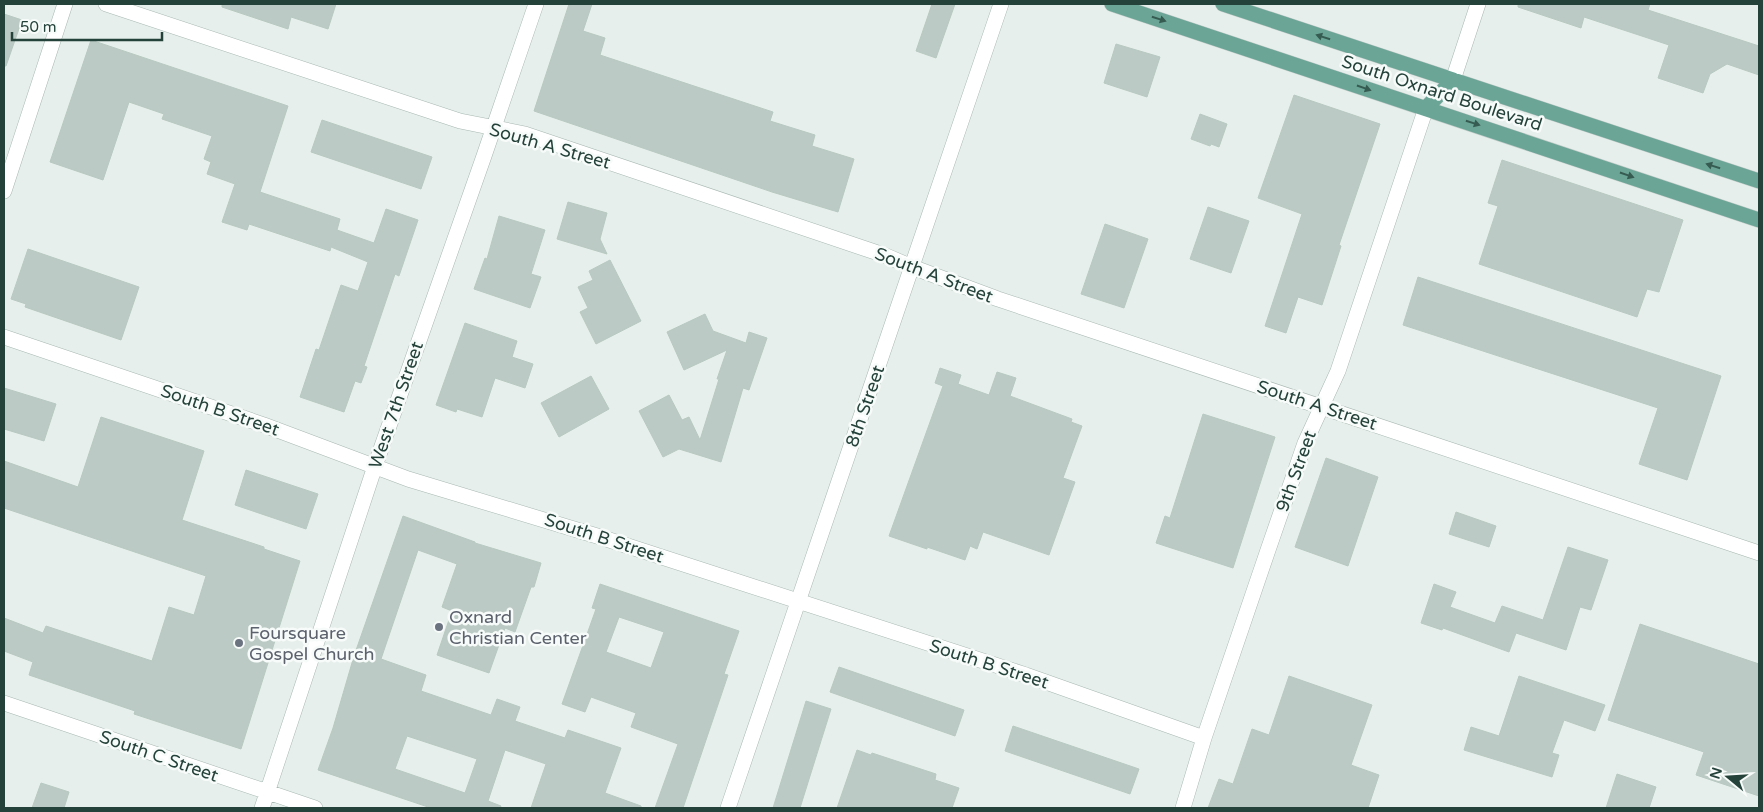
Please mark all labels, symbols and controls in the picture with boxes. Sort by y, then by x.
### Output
scale bar [12,10,162,42]
one-way arrow [1151,16,1166,23]
text: 50 m [20,18,57,36]
one-way arrow [1316,33,1331,41]
street label: South Oxnard Boulevard [1339,50,1545,136]
one-way arrow [1357,85,1372,92]
street label: South A Street [487,118,613,174]
one-way arrow [1465,120,1480,128]
one-way arrow [1705,162,1720,170]
one-way arrow [1619,172,1634,179]
street label: South A Street [872,242,996,308]
street label: West 7th Street [364,338,428,471]
street label: 8th Street [841,362,889,450]
street label: South A Street [1254,375,1380,435]
street label: South B Street [158,379,282,441]
street label: 9th Street [1271,427,1321,515]
street label: South B Street [542,508,667,568]
place label: Oxnard Christian Center [449,606,587,649]
marker: Oxnard Christian Center [433,621,445,633]
place label: Foursquare Gospel Church [249,622,374,665]
street label: South B Street [927,634,1052,694]
marker: Foursquare Gospel Church [233,637,245,649]
street label: South C Street [97,725,221,787]
north arrow [1703,752,1753,802]
text: N [1706,765,1726,781]

